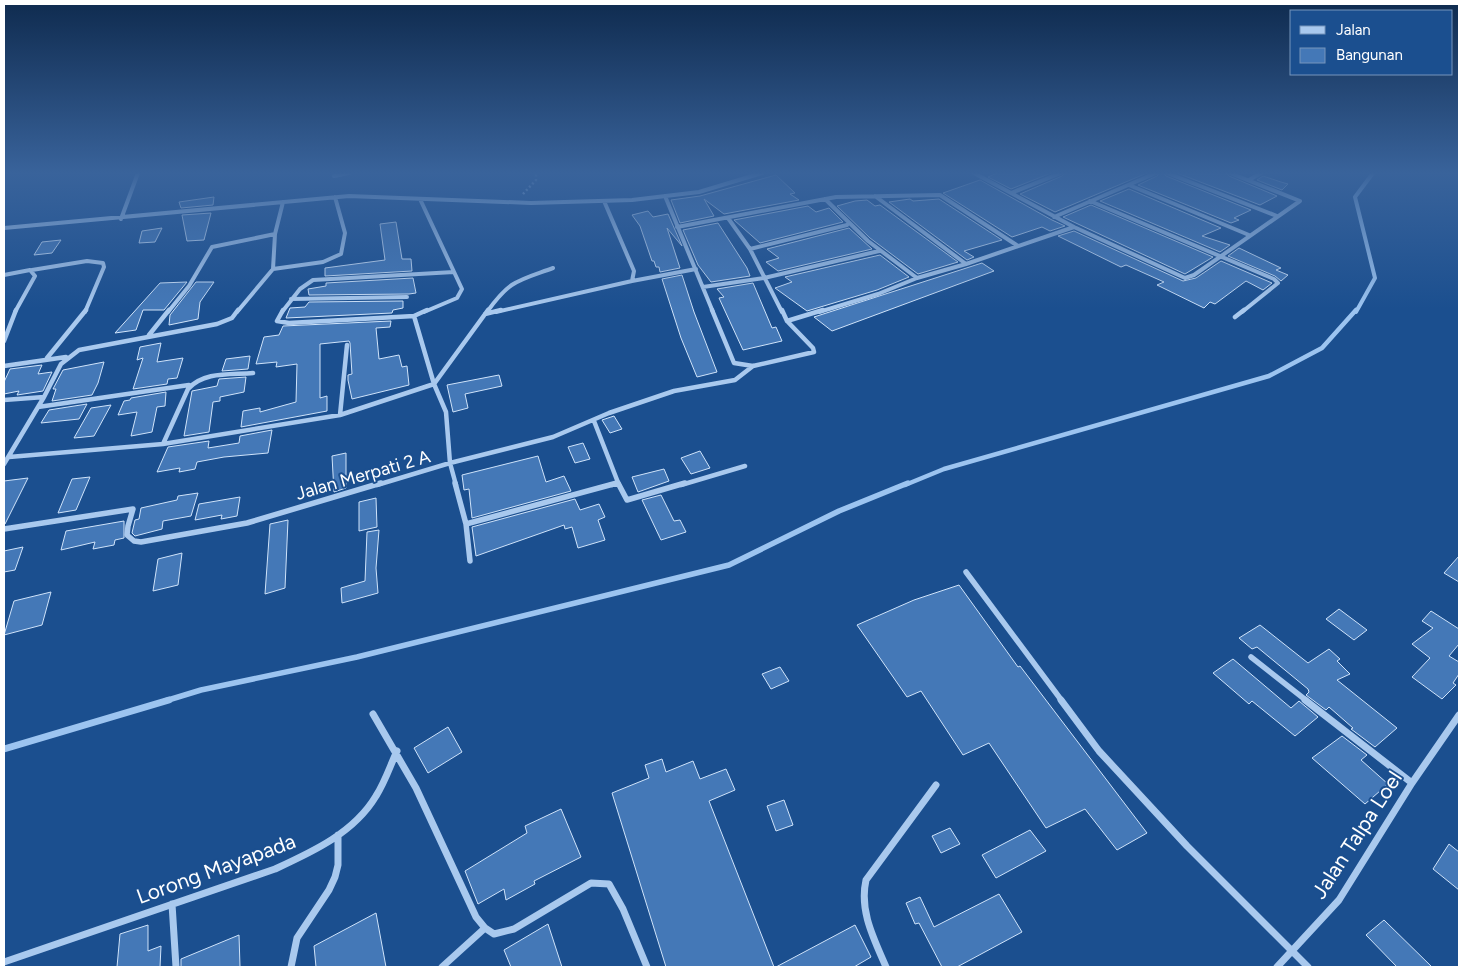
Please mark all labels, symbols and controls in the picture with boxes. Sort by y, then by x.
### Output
legend [1290,10,1453,75]
text: Jalan [1336,21,1371,39]
text: Bangunan [1336,46,1403,64]
street label: Jalan Merpati 2 A [293,445,433,505]
street label: Jalan Talpa Loel [1306,766,1407,903]
street label: Lorong Mayapada [133,828,299,909]

